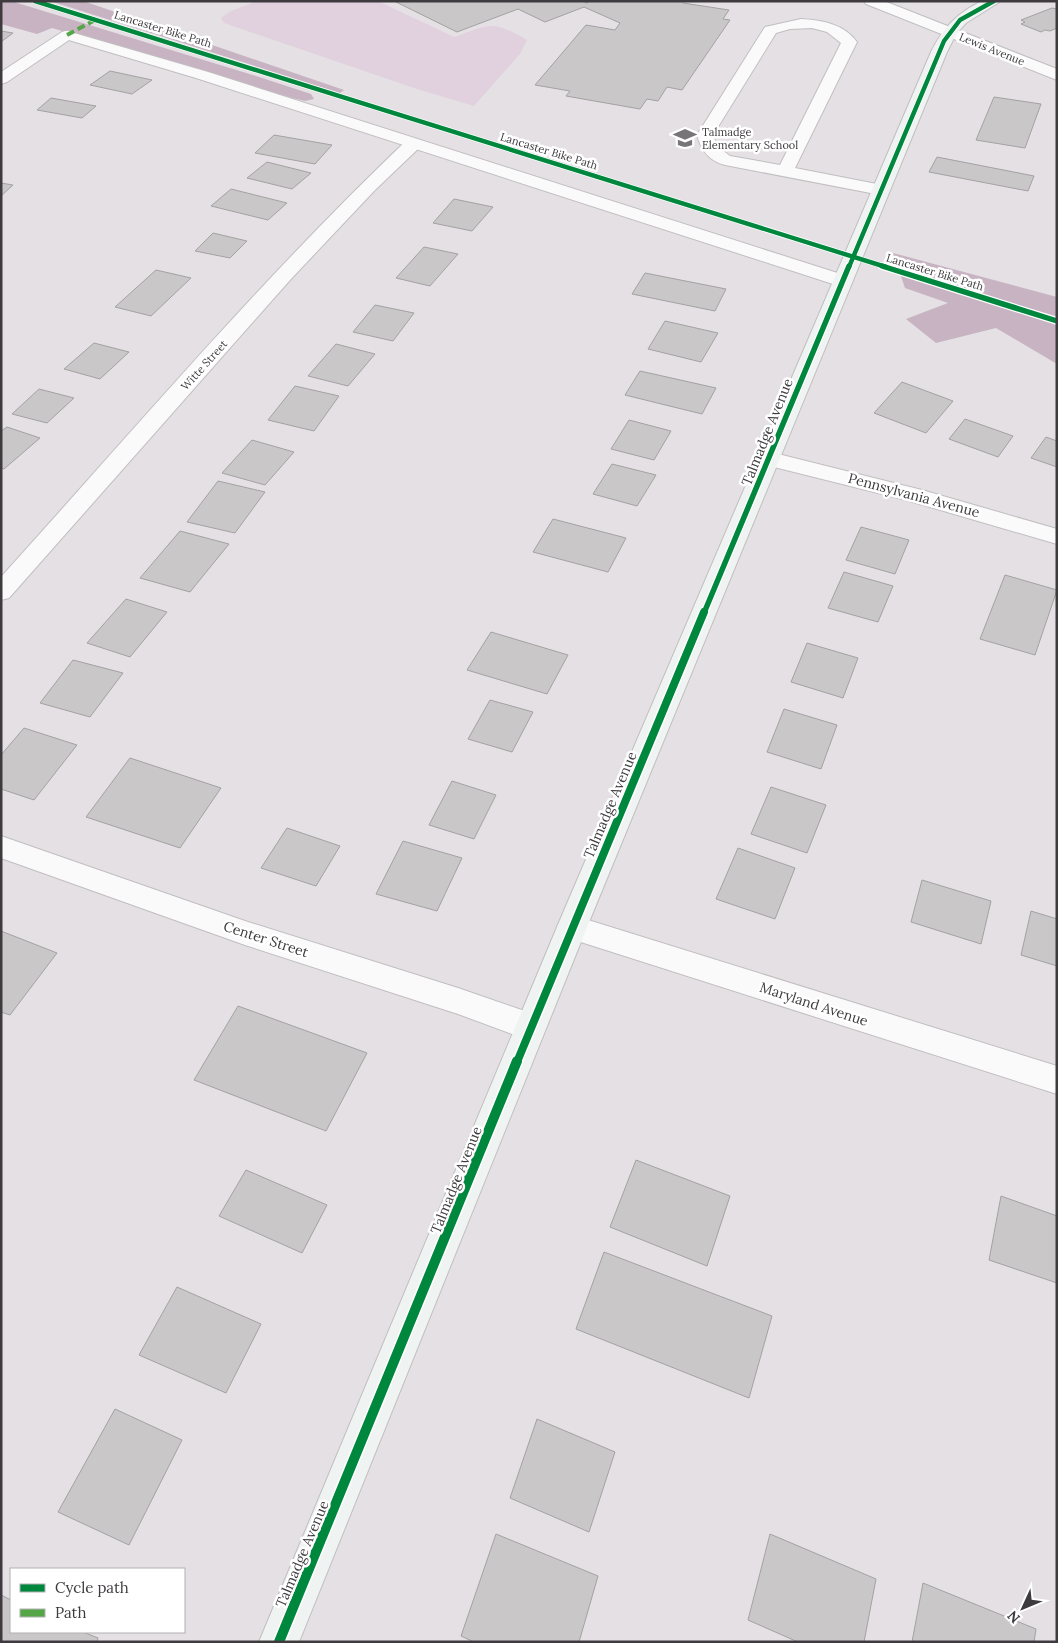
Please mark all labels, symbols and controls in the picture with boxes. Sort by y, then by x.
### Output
street label: Lancaster Bike Path [113,8,214,51]
street label: Lewis Avenue [957,29,1027,69]
school or university icon: Talmadge Elementary School [672,125,698,151]
place label: Talmadge Elementary School [702,125,798,152]
street label: Lancaster Bike Path [499,130,600,173]
street label: Lancaster Bike Path [885,251,986,294]
street label: Witte Street [178,336,231,393]
street label: Talmadge Avenue [737,375,797,488]
street label: Pennsylvania Avenue [846,469,982,521]
street label: Talmadge Avenue [579,749,641,861]
street label: Center Street [221,917,311,961]
street label: Maryland Avenue [758,978,871,1030]
street label: Talmadge Avenue [426,1123,486,1236]
street label: Talmadge Avenue [271,1498,333,1610]
legend [10,1568,185,1633]
text: Cycle path [55,1578,129,1597]
north arrow [998,1583,1048,1633]
text: Path [55,1603,86,1622]
text: N [1003,1607,1024,1627]

